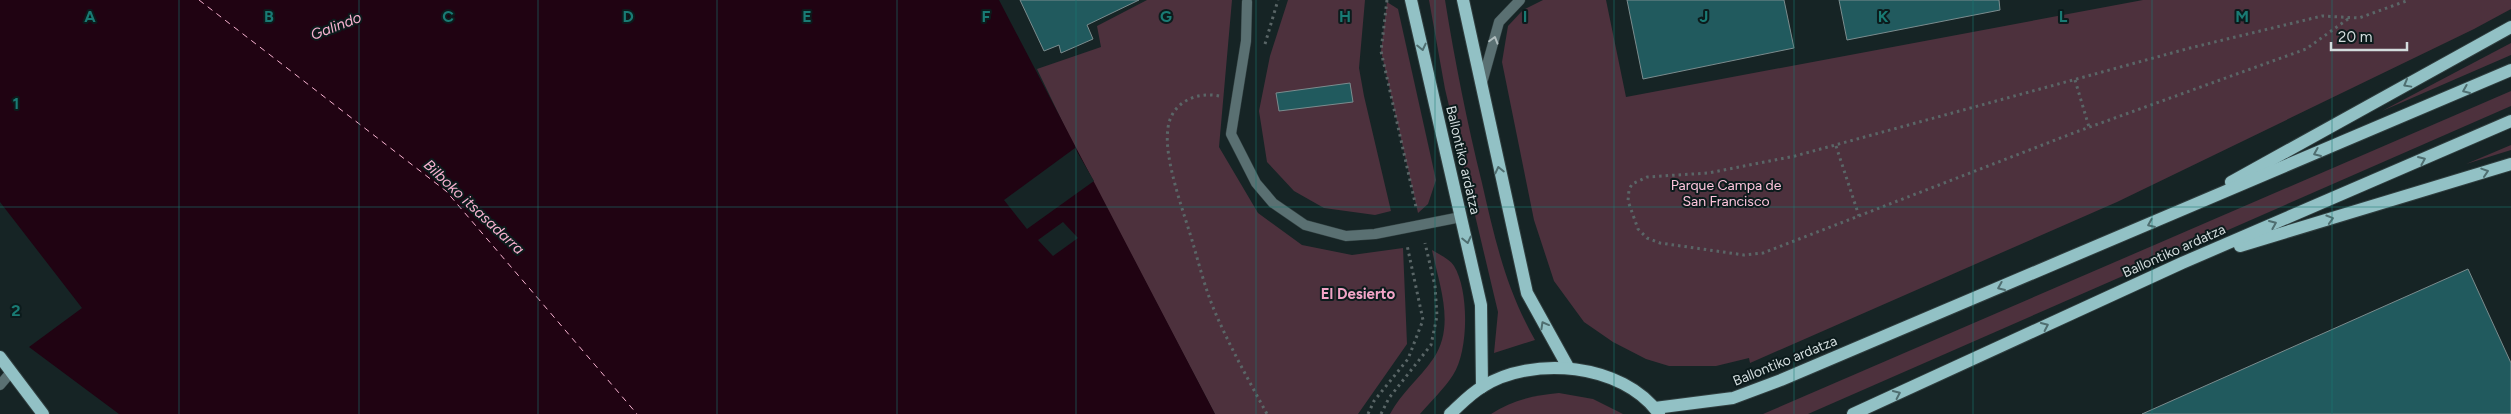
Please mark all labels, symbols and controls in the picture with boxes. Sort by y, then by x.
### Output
text: A [84,7,96,26]
text: B [264,7,274,26]
text: C [442,7,454,26]
text: D [622,7,634,26]
text: E [802,7,812,26]
text: F [982,7,991,26]
text: G [1160,7,1172,26]
text: H [1339,7,1351,26]
text: I [1523,7,1527,26]
text: J [1700,7,1708,26]
text: K [1878,7,1889,26]
text: L [2059,7,2068,26]
text: M [2235,7,2249,26]
water label: Galindo [308,8,364,44]
scale bar [2331,20,2407,52]
text: 20 m [2338,28,2372,46]
one-way arrow [1489,36,1499,44]
one-way arrow [1416,43,1427,52]
one-way arrow [2403,78,2412,88]
one-way arrow [2462,83,2471,94]
text: 1 [13,94,19,113]
street label: Ballontiko ardatza [1442,104,1484,216]
one-way arrow [2313,147,2322,158]
one-way arrow [2417,155,2426,166]
water label: Bilboko itsasadarra [420,156,528,258]
one-way arrow [1495,165,1505,174]
one-way arrow [2481,168,2489,178]
park label: Parque Campa de San Francisco [1671,177,1782,210]
one-way arrow [2325,215,2333,225]
one-way arrow [2147,217,2156,228]
one-way arrow [2268,220,2277,230]
street label: Ballontiko ardatza [2120,221,2228,281]
one-way arrow [1461,235,1471,244]
one-way arrow [1997,281,2006,291]
district label: El Desierto [1321,285,1395,303]
text: 2 [11,301,21,320]
one-way arrow [1541,321,1551,330]
one-way arrow [2040,322,2049,332]
street label: Ballontiko ardatza [1730,332,1840,390]
one-way arrow [1892,389,1901,400]

